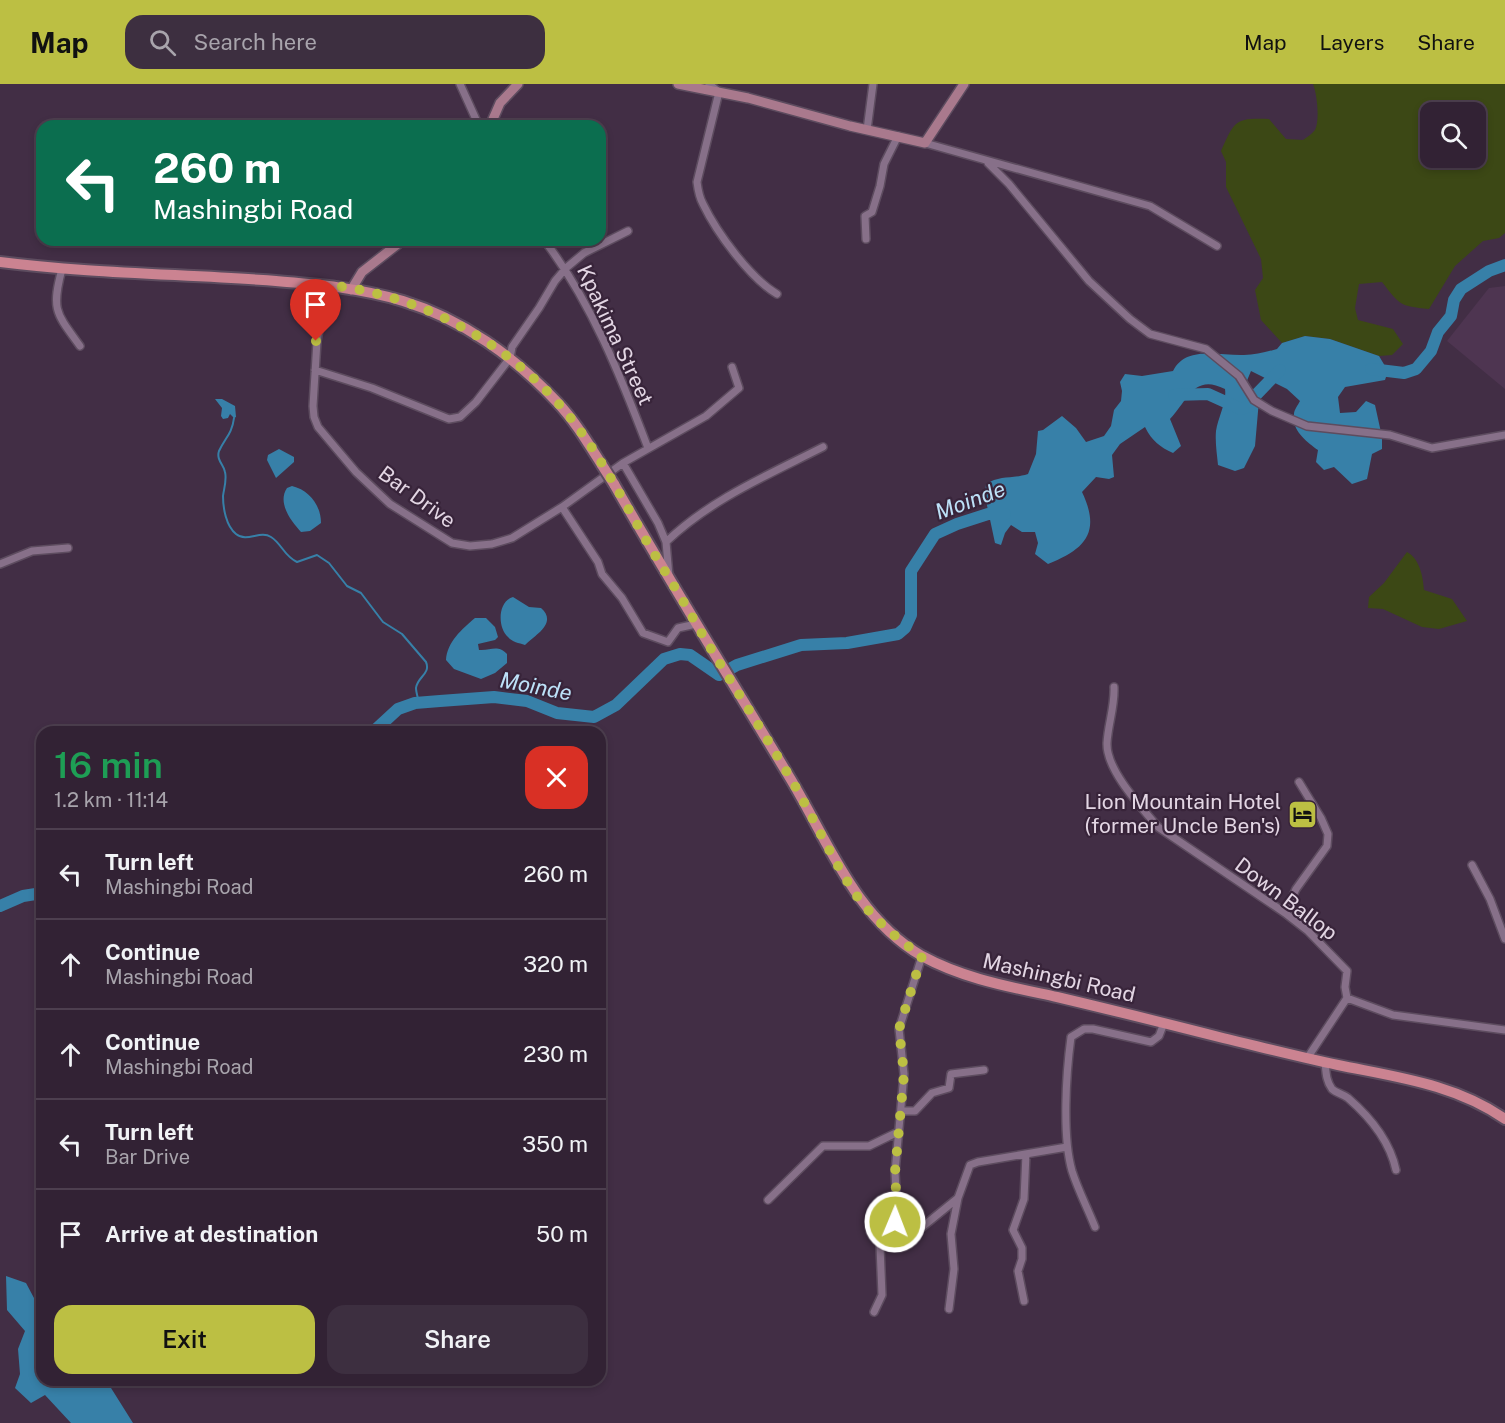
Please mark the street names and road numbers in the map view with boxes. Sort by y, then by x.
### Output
street label: Kpakima Street [572,261,659,409]
street label: Bar Drive [374,460,461,533]
street label: Down Ballop [1230,852,1342,945]
street label: Mashingbi Road [980,948,1138,1007]

